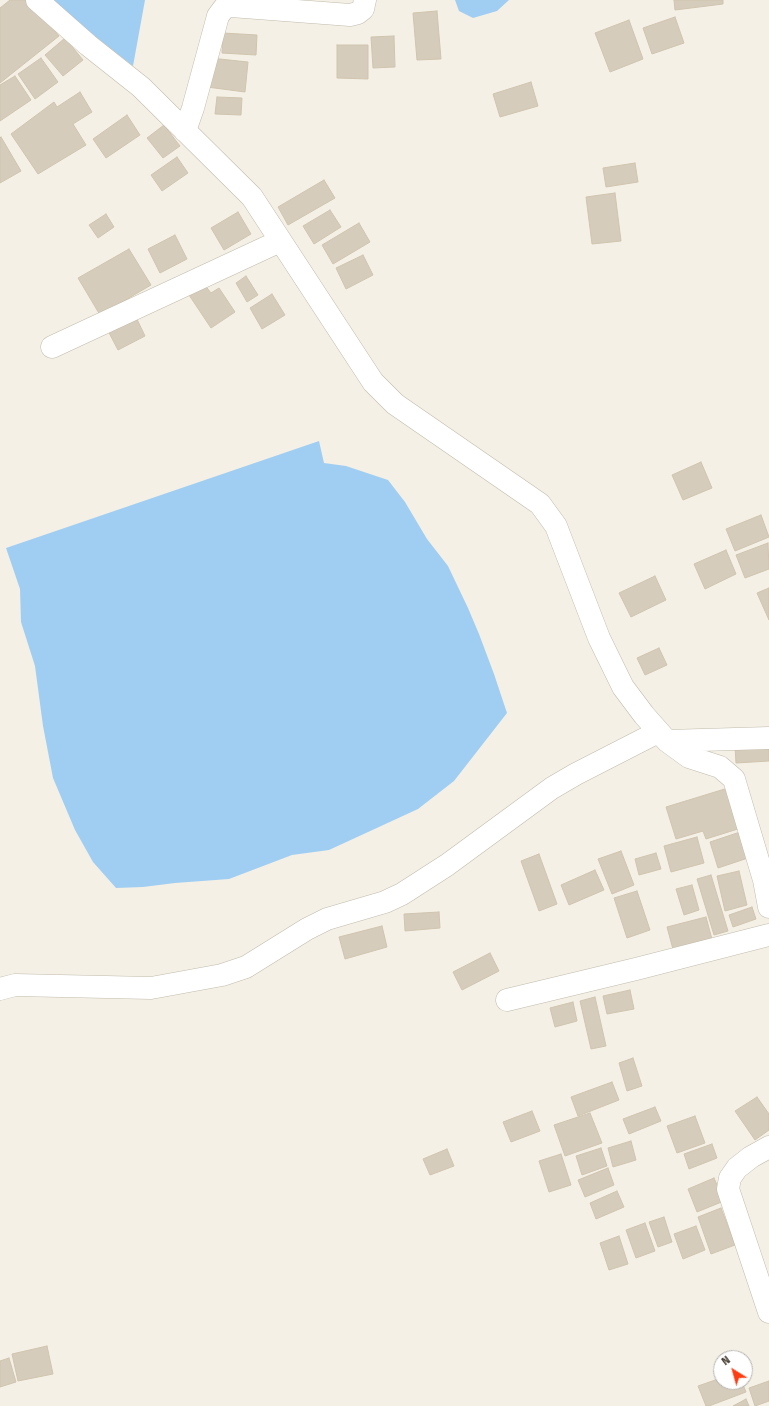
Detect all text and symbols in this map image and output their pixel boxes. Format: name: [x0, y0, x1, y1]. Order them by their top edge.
north arrow: [713, 1350, 753, 1390]
text: N: [719, 1353, 733, 1368]

